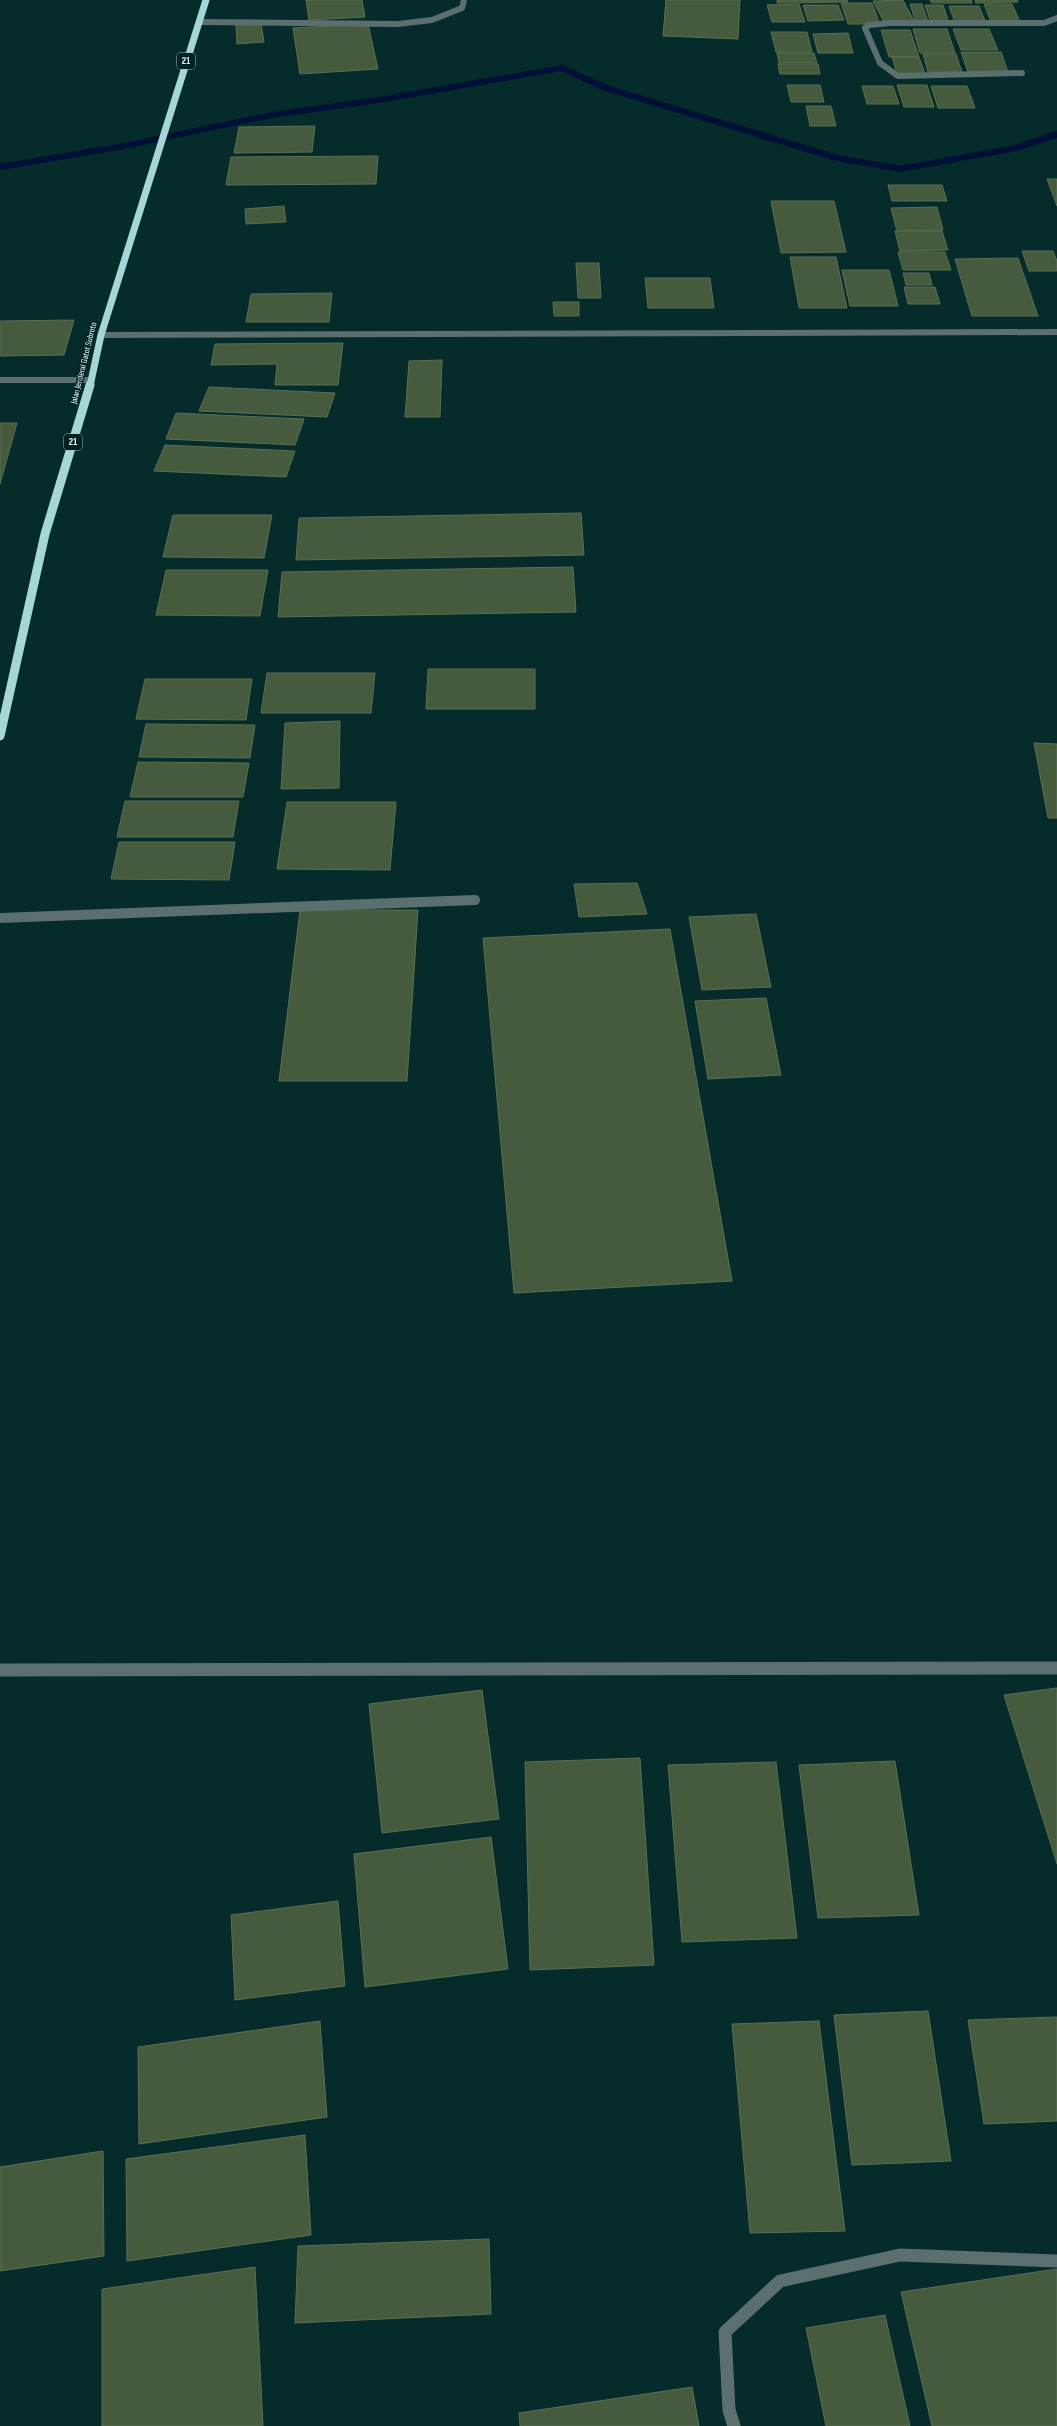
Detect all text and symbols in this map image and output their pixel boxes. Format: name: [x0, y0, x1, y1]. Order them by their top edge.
road number: 21: [177, 53, 195, 69]
street label: Jalan Jenderal Gatot Subroto: [68, 321, 100, 406]
road number: 21: [64, 434, 82, 450]

